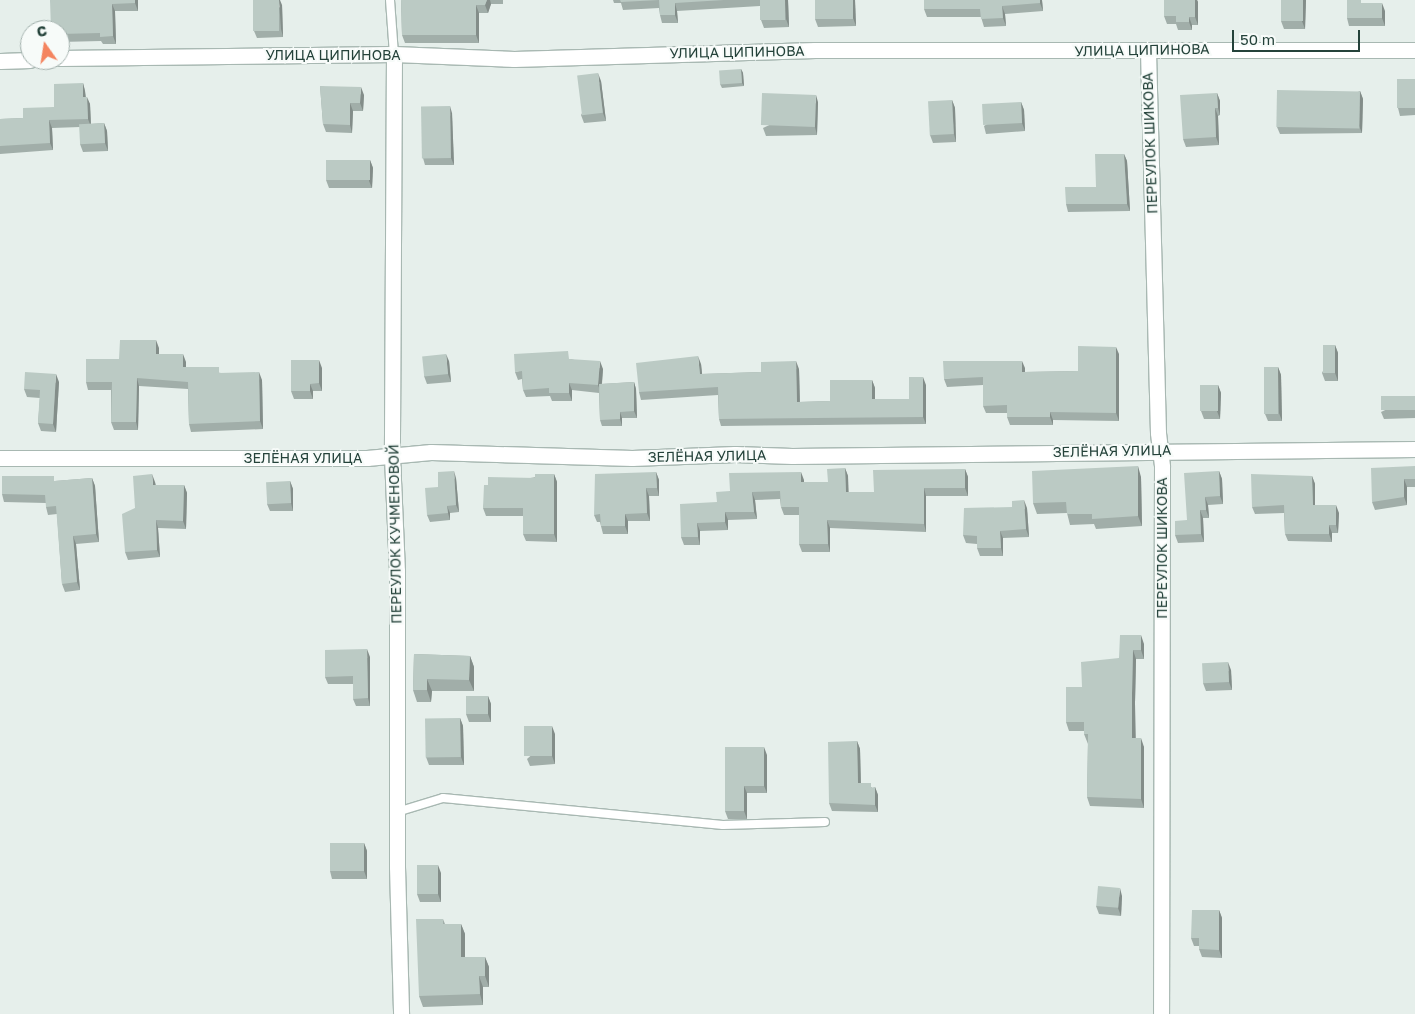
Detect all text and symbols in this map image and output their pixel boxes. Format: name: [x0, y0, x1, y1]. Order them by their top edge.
north arrow: [20, 20, 70, 70]
scale bar: [1235, 20, 1362, 52]
text: С: [35, 21, 48, 40]
text: 50 m: [1240, 30, 1275, 48]
street label: УЛИЦА ЦИПИНОВА: [1074, 40, 1210, 60]
street label: УЛИЦА ЦИПИНОВА: [669, 42, 805, 62]
street label: УЛИЦА ЦИПИНОВА: [265, 47, 401, 63]
street label: ПЕРЕУЛОК ШИКОВА: [1139, 72, 1161, 214]
street label: ЗЕЛЁНАЯ УЛИЦА: [1052, 442, 1172, 460]
street label: ПЕРЕУЛОК КУЧМЕНОВОЙ: [385, 444, 405, 624]
street label: ЗЕЛЁНАЯ УЛИЦА: [647, 447, 767, 465]
street label: ЗЕЛЁНАЯ УЛИЦА: [244, 450, 362, 466]
street label: ПЕРЕУЛОК ШИКОВА: [1154, 477, 1170, 619]

